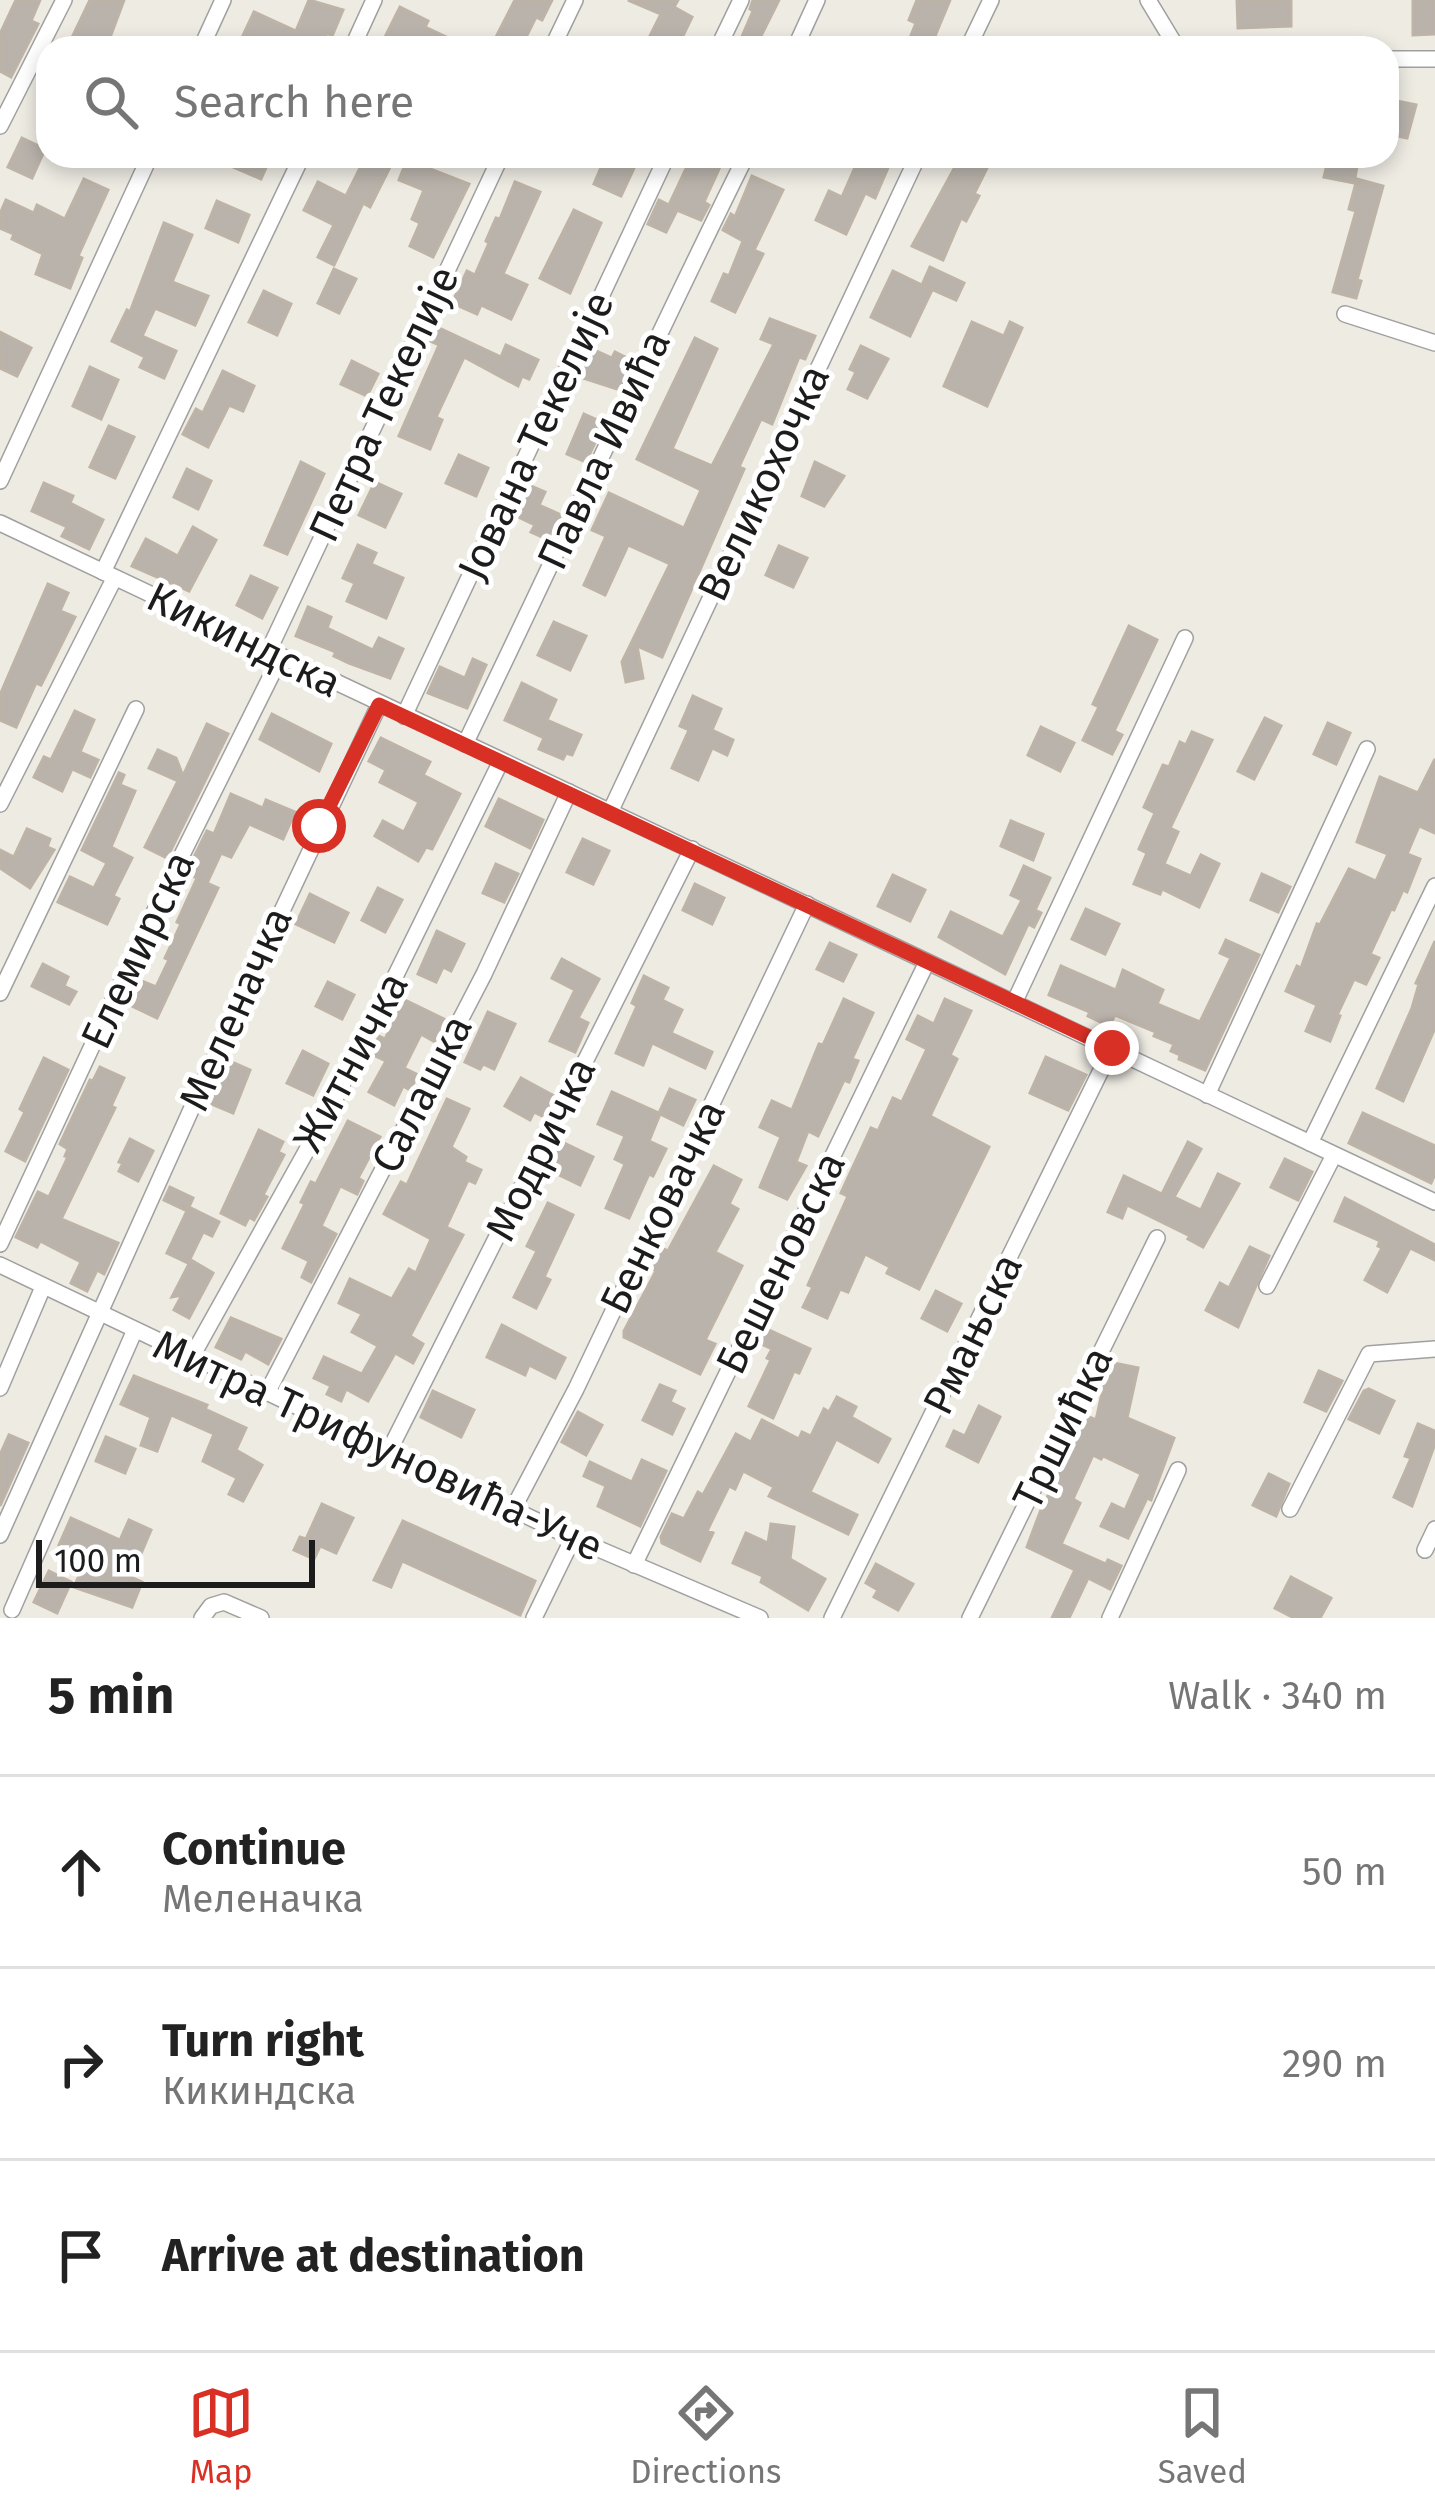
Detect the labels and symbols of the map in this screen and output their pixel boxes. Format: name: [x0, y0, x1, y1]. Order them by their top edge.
street label: Петра Текелије: [298, 258, 470, 550]
street label: Јована Текелије: [447, 284, 625, 588]
street label: Павла Ивића: [527, 323, 681, 577]
street label: Великохочка: [688, 357, 840, 609]
street label: Кикиндска: [139, 572, 349, 708]
route start: [292, 799, 346, 853]
street label: Елемирска: [71, 843, 205, 1057]
street label: Меленачка: [169, 900, 303, 1118]
street label: Житничка: [283, 964, 419, 1160]
street label: Салашка: [361, 1007, 483, 1181]
route end: [1085, 1021, 1139, 1075]
street label: Модричка: [475, 1049, 607, 1249]
street label: Бенковачка: [590, 1092, 736, 1322]
street label: Бешеновска: [706, 1144, 856, 1382]
street label: Рмањска: [913, 1246, 1033, 1422]
street label: Митра Трифуновића-Уче: [145, 1320, 611, 1572]
street label: Тршићка: [1002, 1339, 1124, 1517]
scale bar: [36, 1534, 315, 1587]

